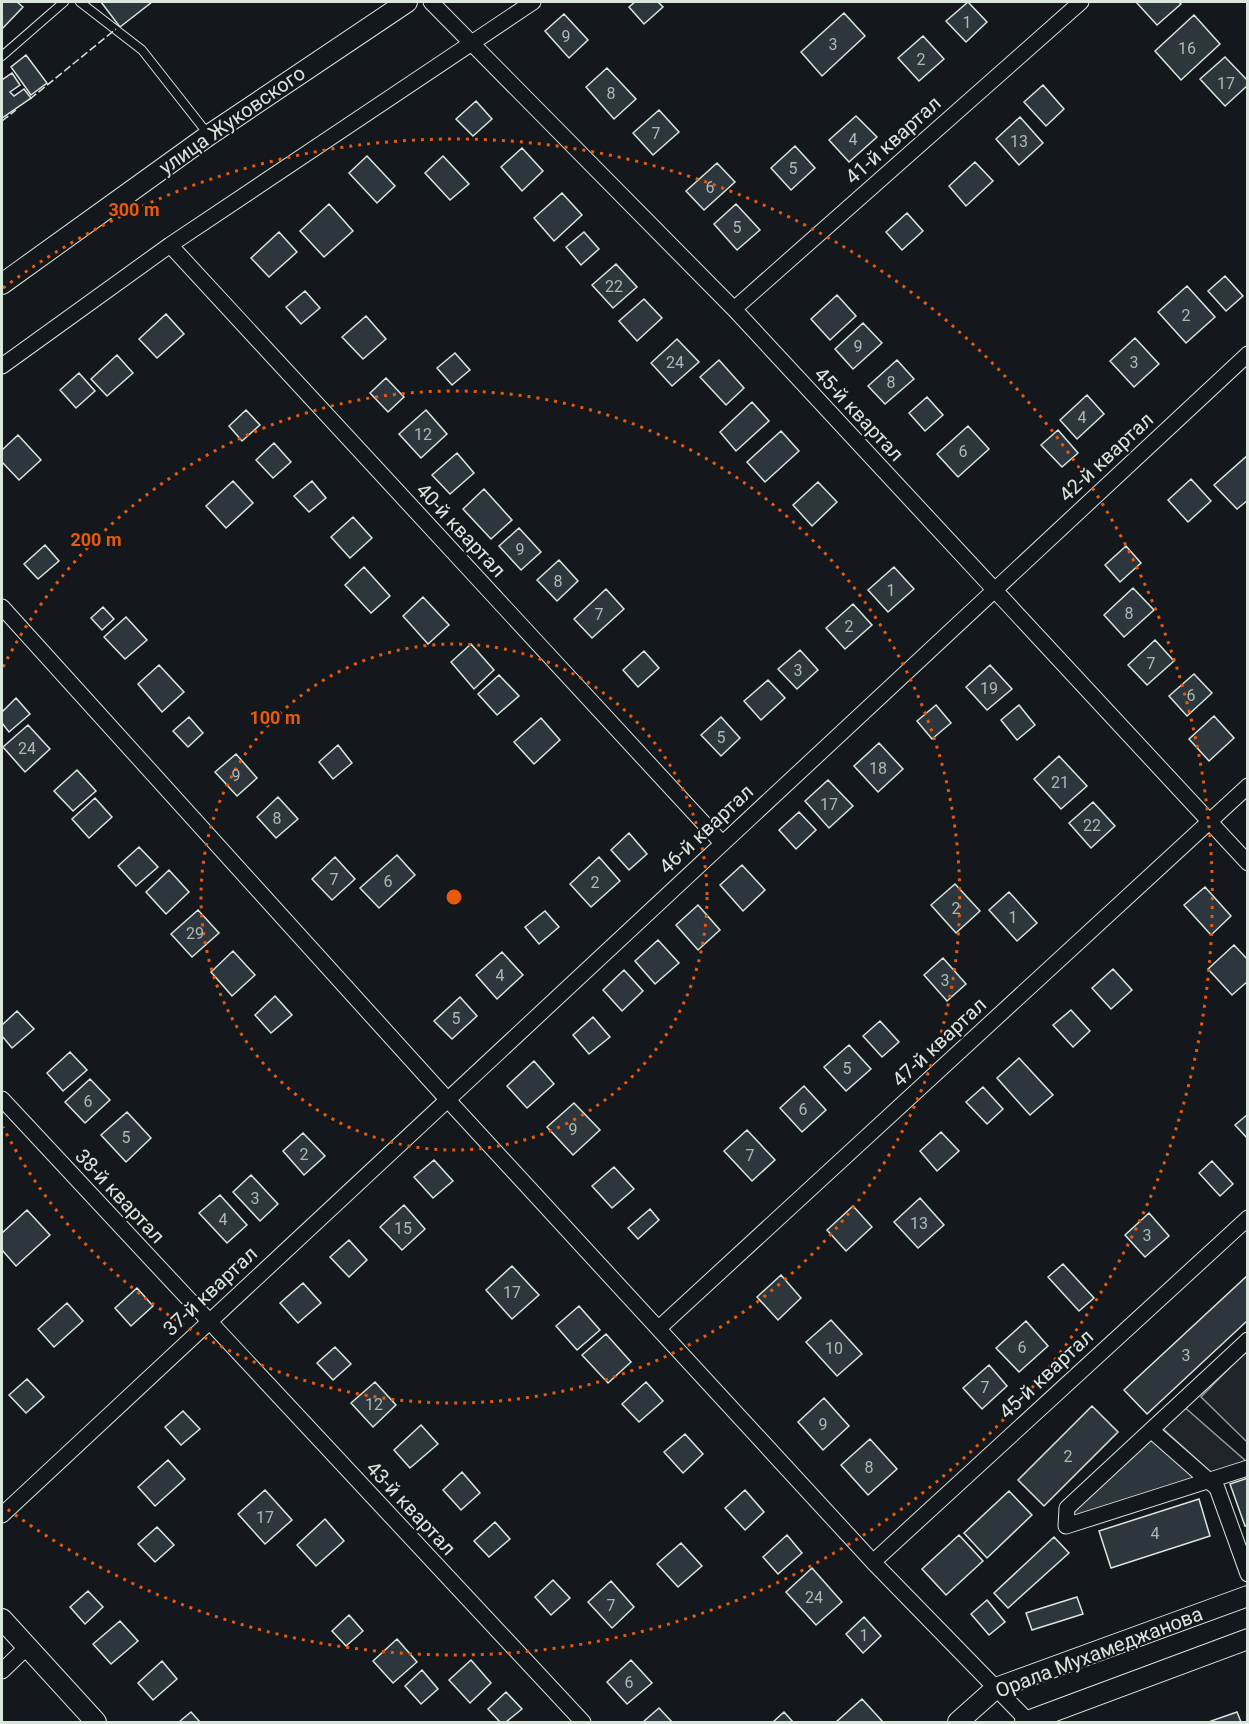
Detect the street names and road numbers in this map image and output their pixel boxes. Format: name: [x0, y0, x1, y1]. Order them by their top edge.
street label: улица Жуковского: [154, 61, 310, 179]
street label: 41-й квартал: [840, 91, 946, 189]
street label: 45-й квартал: [809, 362, 909, 466]
street label: 42-й квартал: [1054, 407, 1158, 507]
street label: 40-й квартал: [411, 478, 511, 582]
street label: 46-й квартал: [654, 779, 758, 879]
street label: 47-й квартал: [887, 992, 991, 1092]
street label: 38-й квартал: [70, 1144, 170, 1248]
street label: 37-й квартал: [158, 1241, 262, 1341]
street label: 45-й квартал: [994, 1324, 1098, 1424]
street label: 43-й квартал: [361, 1456, 461, 1560]
street label: Орала Мухамеджанова: [992, 1601, 1206, 1703]

